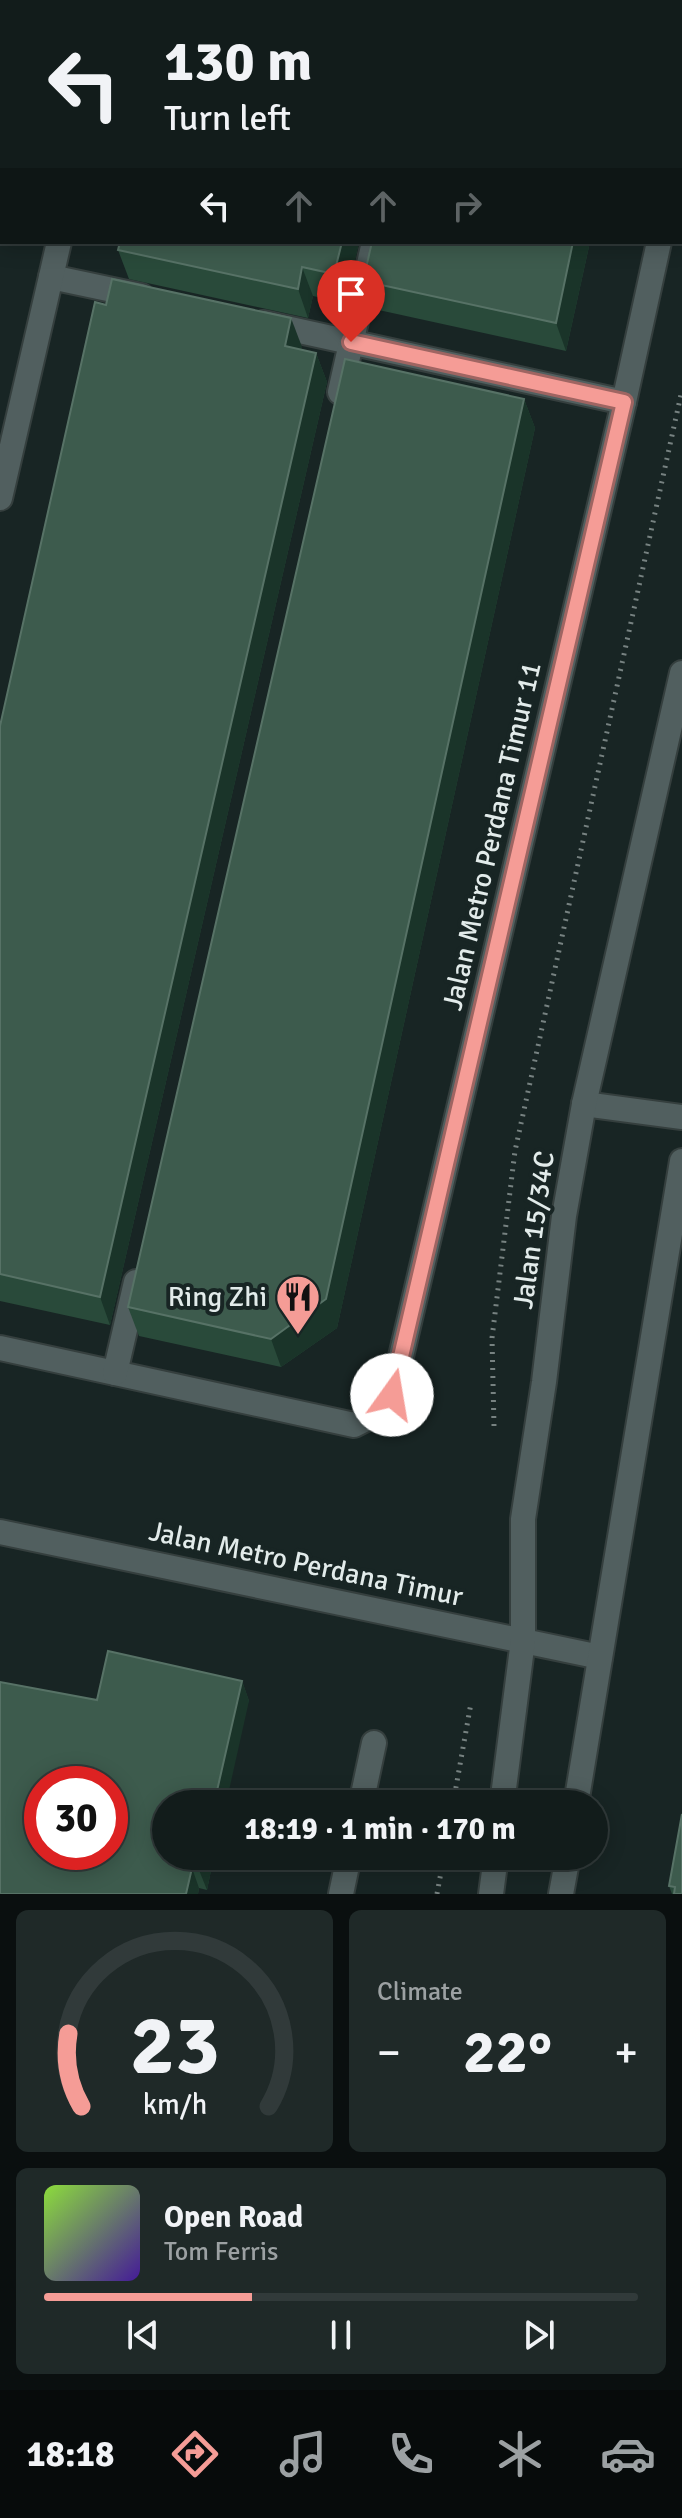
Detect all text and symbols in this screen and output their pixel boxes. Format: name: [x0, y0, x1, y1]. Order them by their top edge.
text: 130 m: [164, 27, 312, 96]
icon: left: [32, 32, 136, 136]
text: Turn left: [164, 96, 291, 141]
icon: left: [193, 184, 237, 228]
icon: ahead: [277, 184, 321, 228]
icon: ahead: [361, 184, 405, 228]
icon: right: [445, 184, 489, 228]
pin: [317, 260, 385, 342]
icon: arrive: [329, 272, 373, 316]
street label: Jalan Metro Perdana Timur 11: [435, 659, 549, 1013]
street label: Jalan 15/34C: [506, 1149, 562, 1311]
restaurant icon: Ring Zhi: [274, 1273, 322, 1336]
place label: Ring Zhi: [168, 1280, 267, 1314]
position arrow: [350, 1353, 434, 1437]
street label: Jalan Metro Perdana Timur: [146, 1514, 467, 1614]
speed limit sign: 30: [24, 1766, 128, 1870]
text: 18:19 · 1 min · 170 m: [244, 1811, 516, 1848]
text: Climate: [377, 1976, 463, 2008]
text: 23: [130, 1995, 219, 2097]
text: 22°: [463, 2016, 552, 2090]
text: −: [377, 2026, 401, 2080]
text: +: [614, 2026, 638, 2080]
text: km/h: [142, 2087, 207, 2122]
text: Open Road: [164, 2199, 303, 2236]
text: Tom Ferris: [164, 2236, 278, 2268]
icon: previous: [121, 2313, 165, 2357]
icon: pause: [319, 2313, 363, 2357]
icon: next: [517, 2313, 561, 2357]
icon: directions: [167, 2426, 223, 2482]
icon: music: [275, 2426, 331, 2482]
icon: phone: [383, 2426, 439, 2482]
icon: climate: [492, 2426, 548, 2482]
icon: car: [600, 2426, 656, 2482]
text: 18:18: [26, 2432, 115, 2477]

